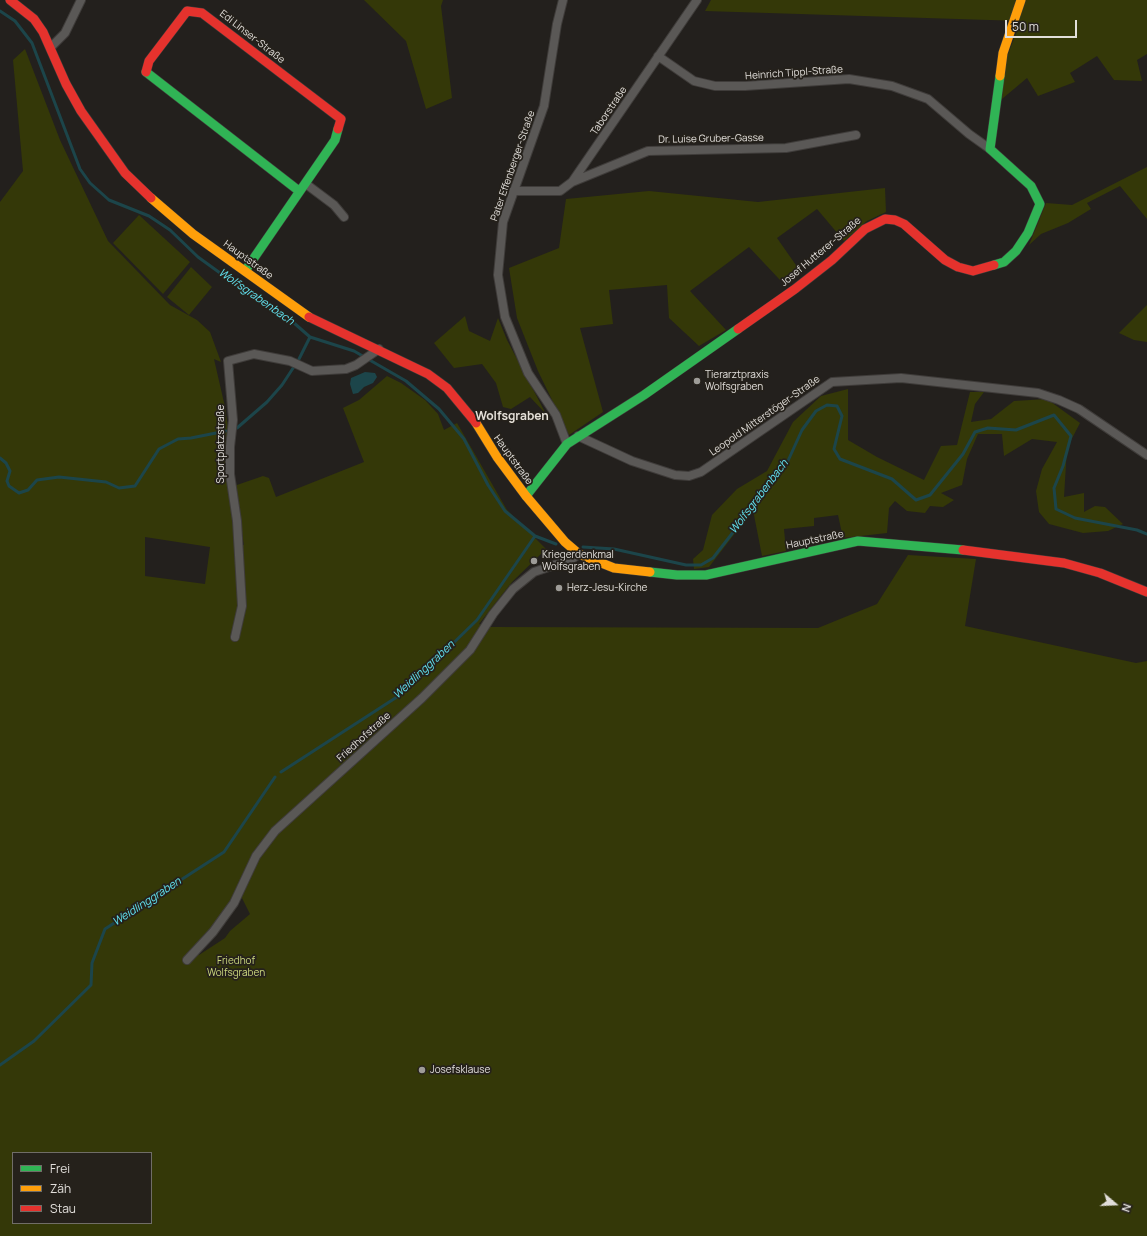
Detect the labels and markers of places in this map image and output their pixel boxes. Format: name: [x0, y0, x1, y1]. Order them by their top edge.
place label: Tierarztpraxis Wolfsgraben: [705, 369, 769, 392]
marker: Tierarztpraxis Wolfsgraben: [692, 376, 702, 386]
place label: Kriegerdenkmal Wolfsgraben: [542, 549, 614, 572]
marker: Kriegerdenkmal Wolfsgraben: [529, 556, 539, 566]
place label: Herz-Jesu-Kirche: [567, 582, 647, 594]
marker: Herz-Jesu-Kirche: [554, 583, 564, 593]
place label: Josefsklause: [430, 1064, 490, 1076]
marker: Josefsklause: [417, 1065, 427, 1075]

